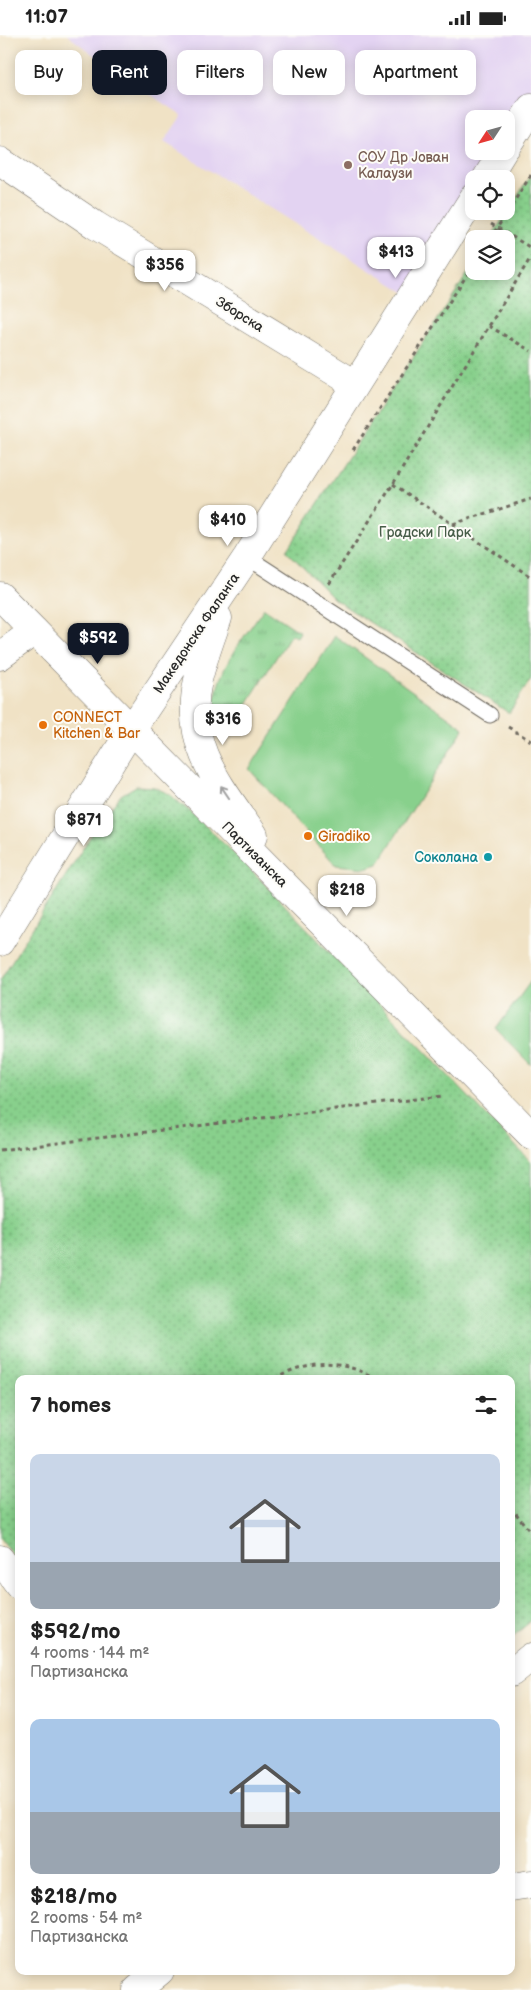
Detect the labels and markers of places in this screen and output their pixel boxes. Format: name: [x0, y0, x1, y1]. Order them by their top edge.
place label: СОУ Др Јован Калаузи: [358, 149, 449, 182]
marker: СОУ Др Јован Калаузи: [342, 159, 354, 171]
pin: $413: [366, 237, 426, 279]
pin: $356: [135, 249, 195, 292]
pin: $410: [198, 505, 258, 547]
pin: $592: [68, 623, 128, 665]
pin: $316: [193, 703, 253, 746]
place label: CONNECT Kitchen & Bar: [53, 709, 141, 742]
marker: CONNECT Kitchen & Bar: [37, 719, 49, 731]
pin: $871: [54, 805, 114, 847]
place label: Giradiko: [318, 828, 370, 845]
marker: Giradiko: [302, 830, 314, 842]
place label: Соколана: [414, 849, 479, 866]
marker: Соколана: [482, 851, 494, 863]
pin: $218: [317, 875, 377, 917]

